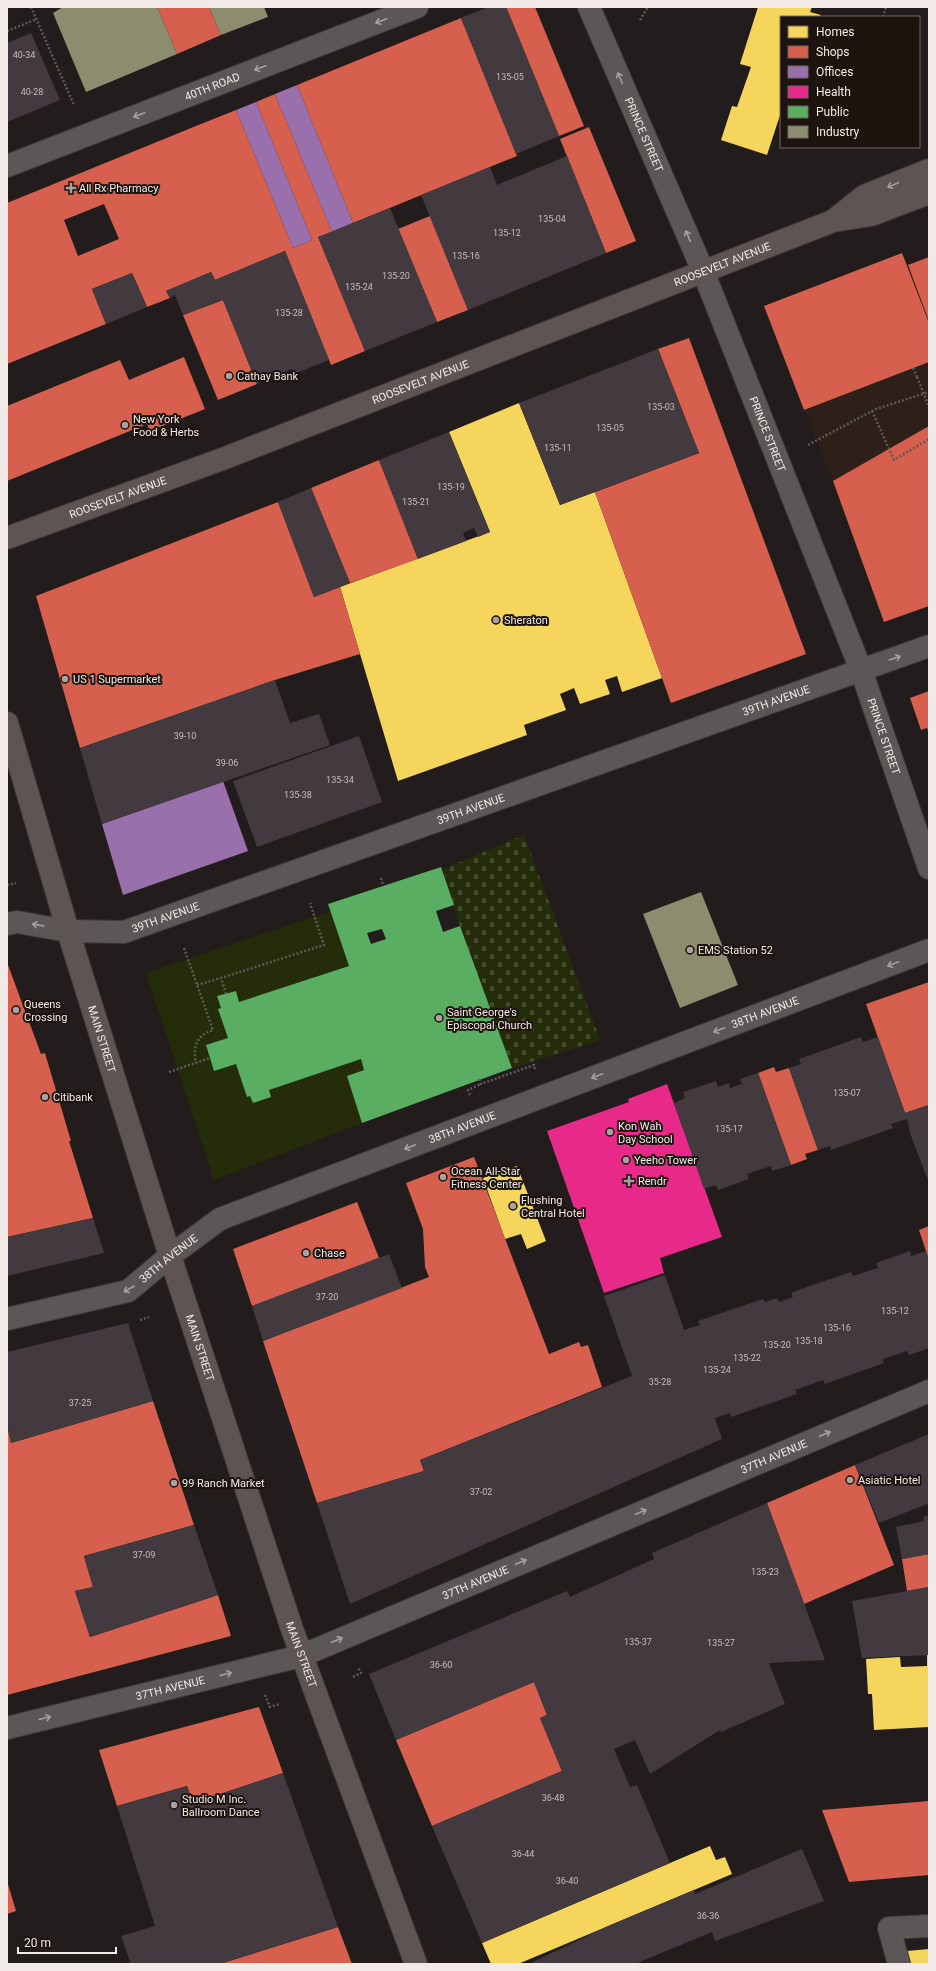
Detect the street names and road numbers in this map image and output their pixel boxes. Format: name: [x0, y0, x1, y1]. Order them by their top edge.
street label: 40TH ROAD: [183, 70, 242, 103]
street label: PRINCE STREET: [622, 95, 666, 174]
street label: ROOSEVELT AVENUE: [672, 239, 773, 289]
street label: ROOSEVELT AVENUE: [370, 357, 471, 407]
street label: PRINCE STREET: [747, 395, 788, 474]
street label: ROOSEVELT AVENUE: [67, 474, 168, 521]
street label: 39TH AVENUE: [741, 682, 812, 718]
street label: PRINCE STREET: [865, 697, 903, 777]
street label: 39TH AVENUE: [435, 791, 506, 827]
street label: 39TH AVENUE: [130, 899, 201, 935]
street label: 38TH AVENUE: [730, 994, 800, 1031]
street label: MAIN STREET: [85, 1004, 119, 1075]
street label: 38TH AVENUE: [427, 1109, 498, 1146]
street label: 38TH AVENUE: [136, 1231, 200, 1285]
street label: MAIN STREET: [183, 1313, 217, 1383]
street label: 37TH AVENUE: [739, 1437, 809, 1476]
street label: 37TH AVENUE: [440, 1563, 511, 1602]
street label: MAIN STREET: [283, 1620, 320, 1690]
street label: 37TH AVENUE: [134, 1673, 206, 1703]

